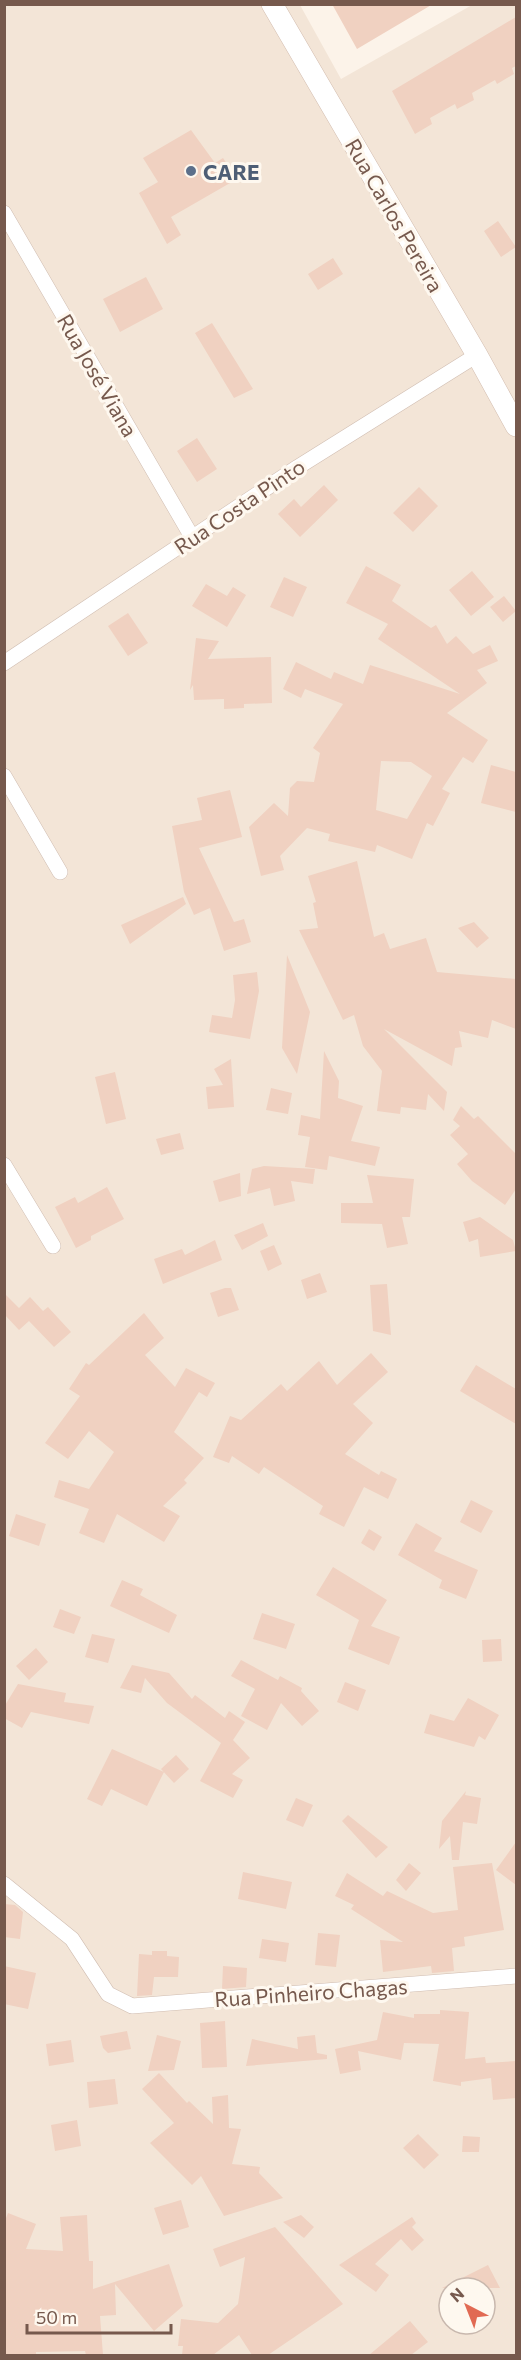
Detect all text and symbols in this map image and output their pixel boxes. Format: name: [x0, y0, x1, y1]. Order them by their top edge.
street label: Rua Carlos Pereira: [341, 134, 449, 296]
place label: CARE: [203, 159, 260, 184]
marker: CARE: [184, 164, 198, 178]
street label: Rua José Viana: [53, 309, 143, 441]
street label: Rua Costa Pinto: [169, 453, 309, 559]
street label: Rua Pinheiro Chagas: [214, 1973, 408, 2011]
north arrow: [437, 2276, 497, 2336]
text: N: [446, 2283, 467, 2306]
scale bar: [27, 2297, 171, 2335]
text: 50 m: [36, 2306, 77, 2328]

